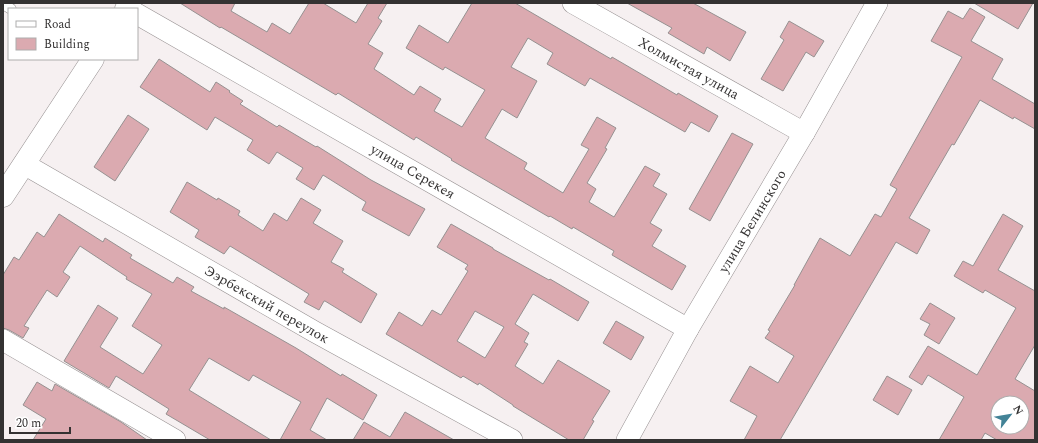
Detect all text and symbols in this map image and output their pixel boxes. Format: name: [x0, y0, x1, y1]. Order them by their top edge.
legend: [8, 8, 138, 60]
text: Road: [44, 15, 71, 34]
street label: Холмистая улица: [634, 32, 743, 105]
text: Building: [44, 35, 90, 54]
street label: улица Серекея: [366, 138, 459, 204]
street label: улица Белинского: [713, 166, 792, 278]
street label: Ээрбекский переулок: [200, 260, 333, 349]
north arrow: [990, 395, 1030, 435]
text: N: [1009, 402, 1028, 418]
scale bar: [10, 409, 70, 435]
text: 20 m: [16, 414, 41, 433]

